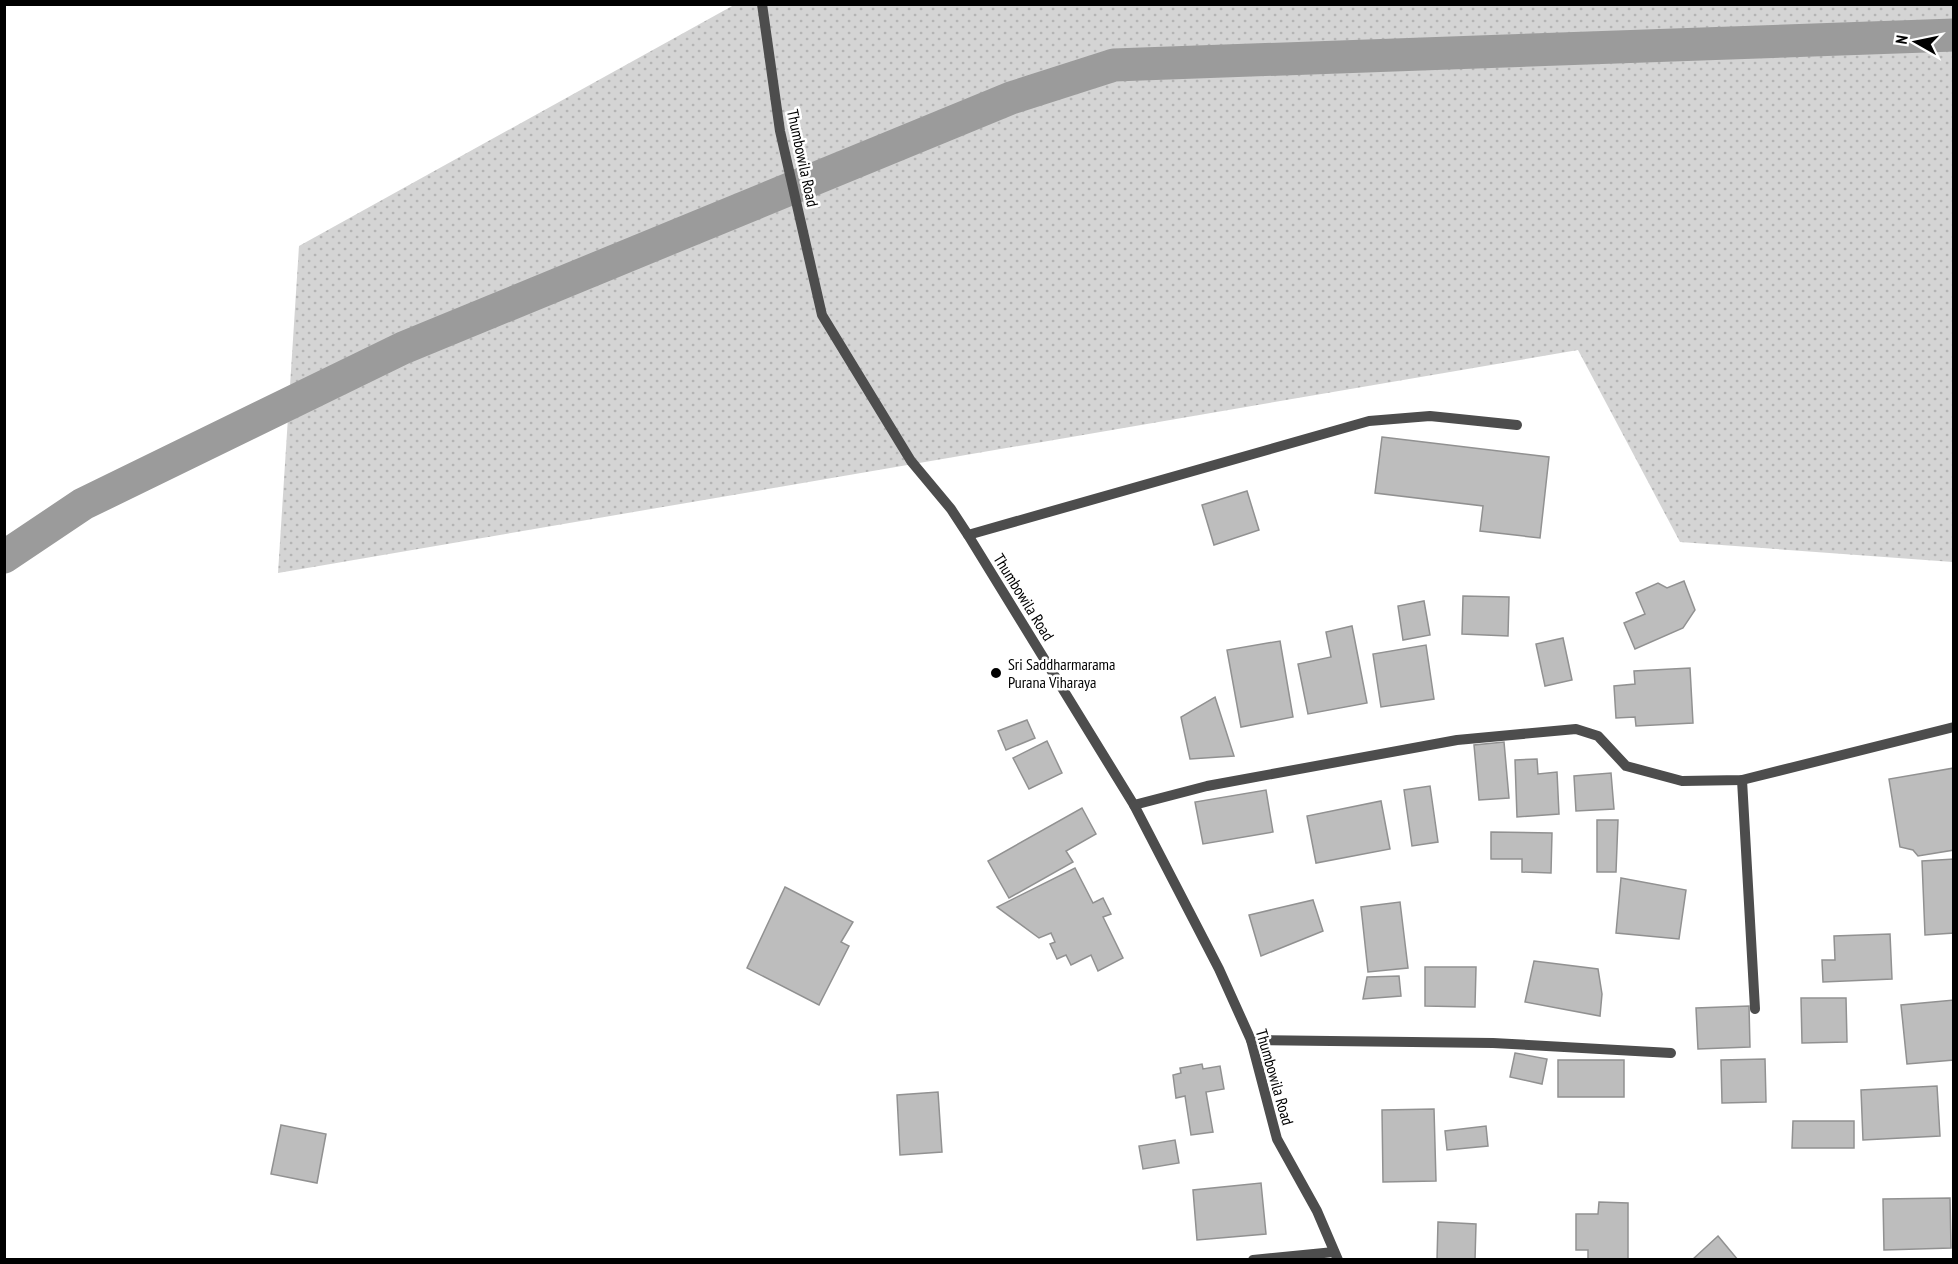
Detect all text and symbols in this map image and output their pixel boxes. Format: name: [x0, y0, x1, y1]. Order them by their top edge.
north arrow: [1886, 12, 1946, 72]
text: N: [1891, 34, 1912, 45]
street label: Thumbowila Road: [783, 108, 823, 209]
street label: Thumbowila Road: [989, 550, 1059, 644]
place label: Sri Saddharmarama Purana Viharaya: [1008, 654, 1115, 692]
marker: Sri Saddharmarama Purana Viharaya: [989, 666, 1003, 680]
street label: Thumbowila Road: [1252, 1027, 1298, 1127]

